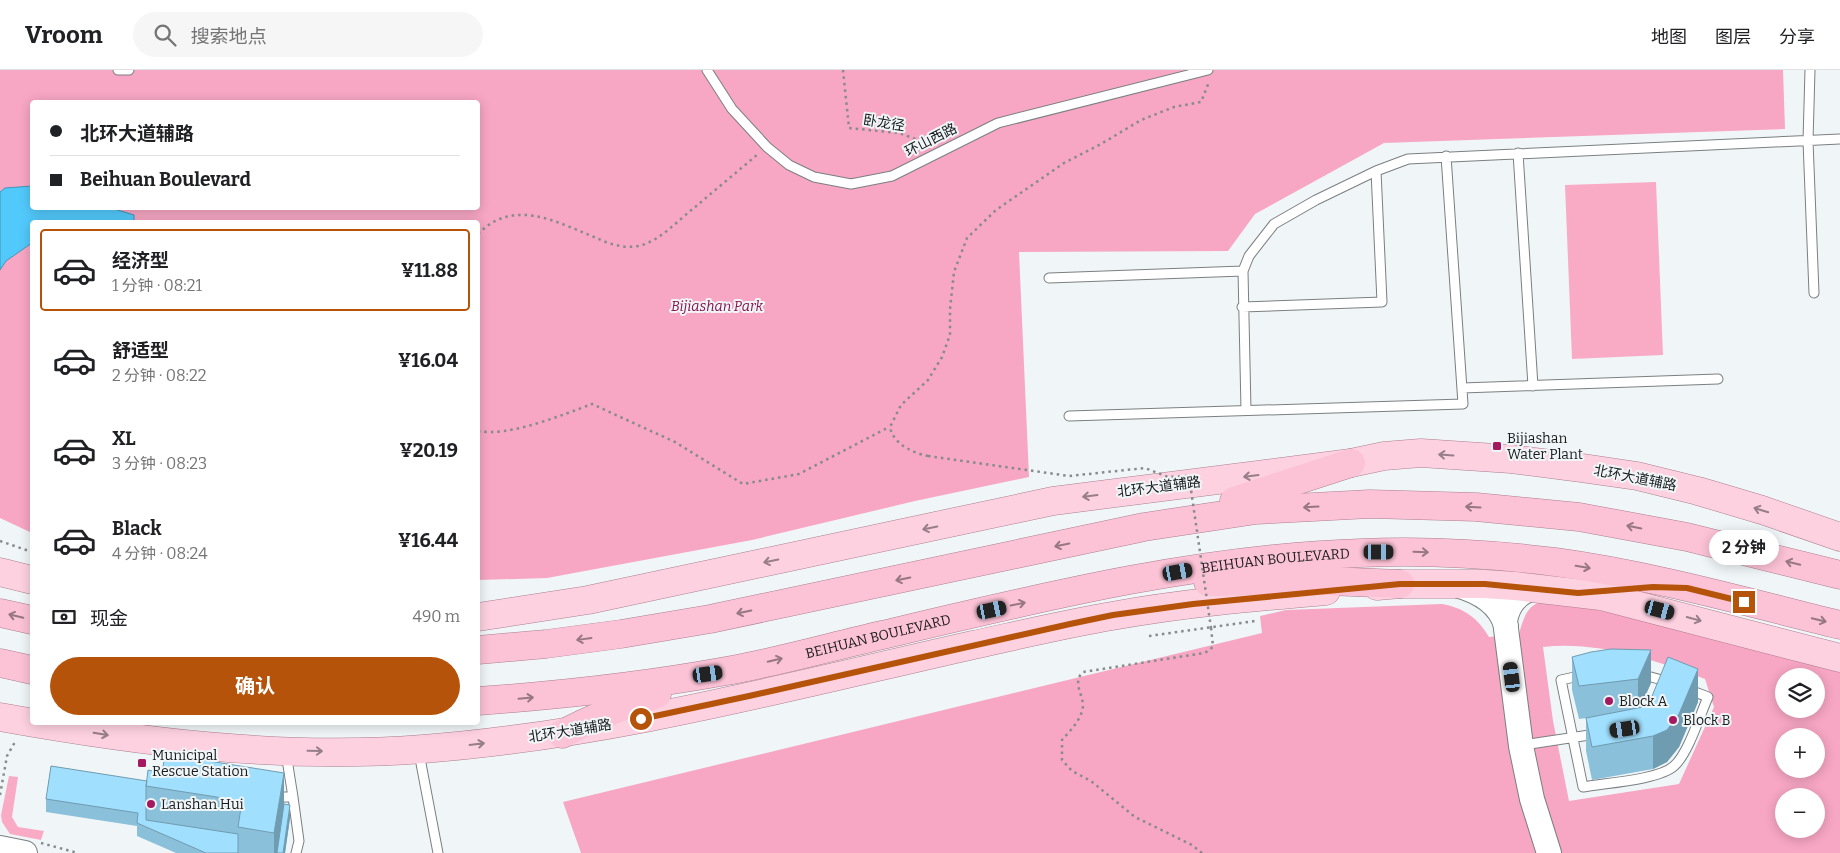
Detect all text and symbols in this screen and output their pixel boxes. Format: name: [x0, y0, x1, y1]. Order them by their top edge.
search box: [133, 12, 483, 57]
text: Vroom: [25, 21, 103, 49]
icon: search: [151, 21, 179, 49]
text: 搜索地点: [191, 25, 267, 48]
text: 地图: [1651, 26, 1687, 48]
text: 图层: [1715, 26, 1751, 48]
text: 分享: [1779, 26, 1815, 48]
street label: 卧龙径: [862, 111, 906, 135]
street label: 环山西路: [902, 120, 960, 160]
text: 北环大道辅路: [80, 122, 194, 145]
text: Beihuan Boulevard: [80, 168, 251, 191]
icon: car: [52, 248, 97, 293]
text: 经济型: [112, 249, 169, 272]
text: ¥11.88: [401, 259, 458, 282]
text: 1 分钟 · 08:21: [112, 276, 202, 295]
park label: Bijiashan Park: [671, 298, 763, 315]
icon: car: [52, 338, 97, 383]
text: 舒适型: [112, 339, 169, 362]
text: ¥16.04: [398, 349, 458, 372]
text: 2 分钟 · 08:22: [112, 366, 206, 385]
text: XL: [112, 427, 136, 450]
icon: car: [52, 428, 97, 473]
place label: Bijiashan Water Plant: [1507, 430, 1583, 463]
text: ¥20.19: [399, 439, 458, 462]
marker: Bijiashan Water Plant: [1491, 440, 1503, 452]
one-way arrow: [1439, 450, 1455, 459]
text: 3 分钟 · 08:23: [112, 454, 207, 473]
street label: 北环大道辅路: [1592, 462, 1678, 494]
one-way arrow: [1243, 471, 1259, 481]
street label: 北环大道辅路: [1116, 473, 1202, 501]
one-way arrow: [1082, 491, 1098, 501]
one-way arrow: [1303, 502, 1319, 511]
one-way arrow: [1465, 502, 1481, 511]
one-way arrow: [1753, 504, 1769, 514]
text: Black: [112, 517, 162, 540]
icon: car: [52, 518, 97, 563]
one-way arrow: [1627, 522, 1643, 532]
one-way arrow: [923, 524, 939, 533]
text: ¥16.44: [398, 529, 458, 552]
callout: 2 分钟: [1709, 530, 1779, 564]
text: 2 分钟: [1722, 538, 1766, 557]
one-way arrow: [1055, 541, 1071, 550]
text: 4 分钟 · 08:24: [112, 544, 208, 563]
street label: BEIHUAN BOULEVARD: [1200, 545, 1350, 576]
car: [1364, 545, 1394, 560]
one-way arrow: [1413, 548, 1429, 557]
one-way arrow: [764, 557, 780, 566]
one-way arrow: [1785, 558, 1801, 567]
car: [1161, 562, 1194, 582]
one-way arrow: [1575, 562, 1591, 572]
one-way arrow: [896, 575, 912, 584]
route end: [1733, 591, 1755, 613]
one-way arrow: [1010, 599, 1026, 608]
car: [1643, 599, 1676, 621]
car: [975, 600, 1008, 620]
icon: cash: [50, 603, 78, 631]
text: 现金: [90, 607, 128, 630]
text: 490 m: [413, 607, 460, 626]
one-way arrow: [736, 607, 752, 617]
street label: BEIHUAN BOULEVARD: [804, 610, 952, 662]
one-way arrow: [9, 611, 25, 620]
one-way arrow: [1685, 615, 1701, 624]
one-way arrow: [1811, 616, 1827, 625]
one-way arrow: [576, 634, 592, 644]
one-way arrow: [766, 655, 782, 664]
button: 确认: [50, 657, 460, 715]
car: [1502, 661, 1521, 693]
car: [692, 664, 723, 684]
map controls: [1775, 668, 1825, 838]
button: layers: [1775, 668, 1825, 718]
one-way arrow: [518, 693, 534, 702]
place label: Block A: [1619, 693, 1668, 710]
marker: Block A: [1603, 695, 1615, 707]
route start: [630, 708, 652, 730]
place label: Block B: [1683, 712, 1731, 729]
marker: Block B: [1667, 714, 1679, 726]
street label: 北环大道辅路: [527, 716, 613, 746]
car: [1609, 719, 1640, 739]
button: +: [1775, 728, 1825, 778]
one-way arrow: [93, 729, 109, 739]
one-way arrow: [469, 739, 485, 749]
one-way arrow: [306, 746, 323, 756]
place label: Municipal Rescue Station: [152, 747, 248, 780]
marker: Municipal Rescue Station: [136, 757, 148, 769]
button: −: [1775, 788, 1825, 838]
place label: Lanshan Hui: [161, 796, 244, 813]
marker: Lanshan Hui: [145, 798, 157, 810]

